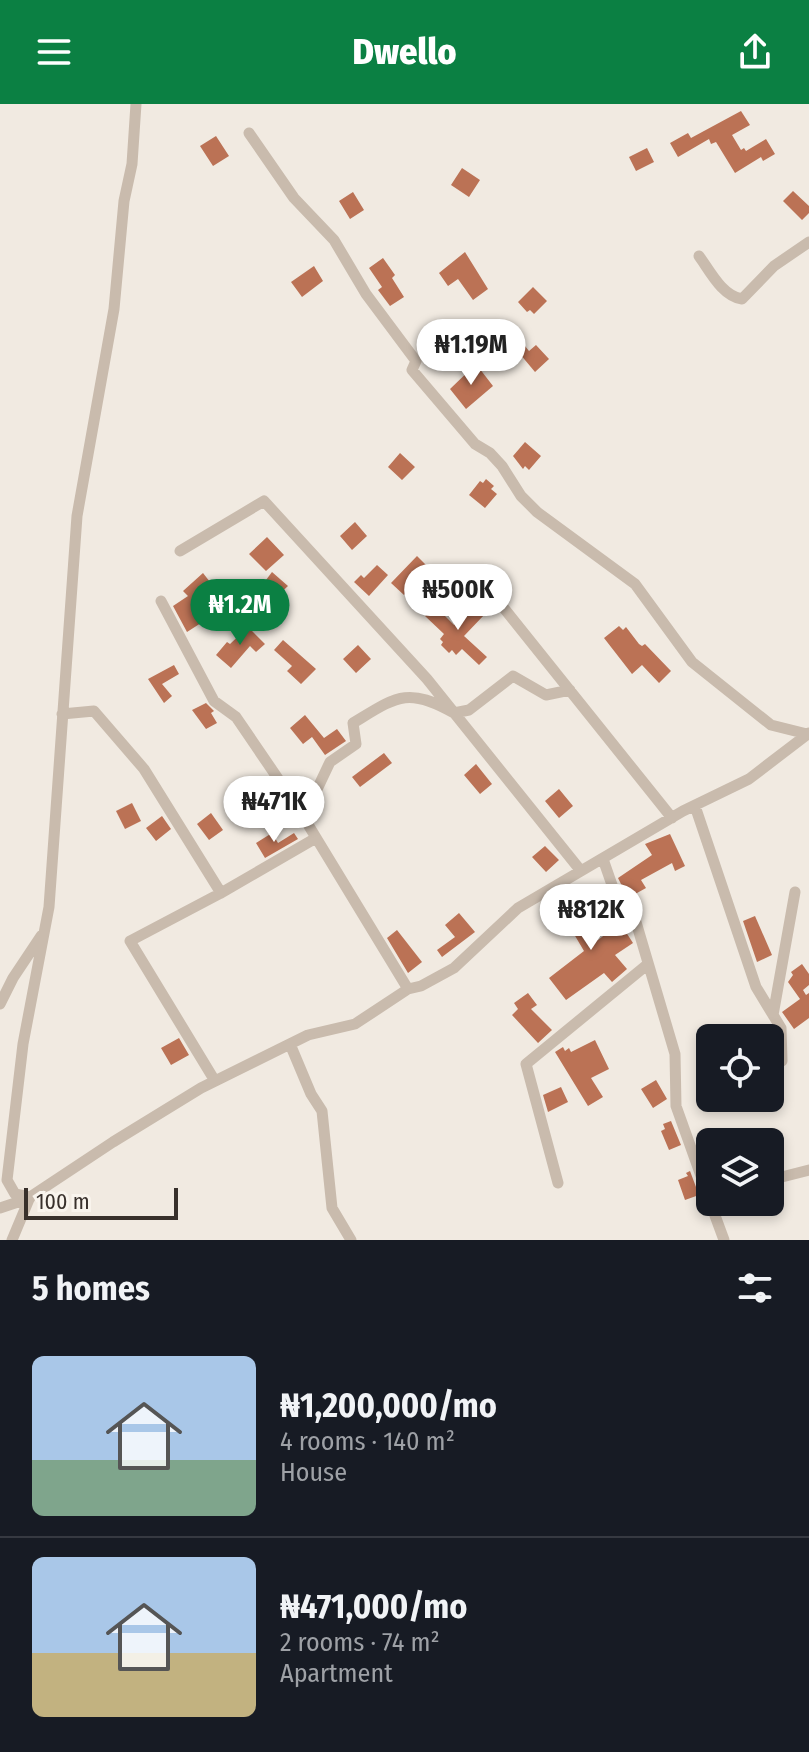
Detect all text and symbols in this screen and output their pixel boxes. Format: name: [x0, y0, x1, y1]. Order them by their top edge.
icon: menu: [32, 30, 76, 74]
text: Dwello: [352, 30, 457, 74]
icon: share: [733, 30, 777, 74]
pin: ₦1.19M: [406, 319, 536, 387]
text: ₦1.19M: [435, 329, 507, 360]
pin: ₦500K: [402, 564, 514, 632]
text: ₦500K: [422, 574, 494, 605]
pin: ₦1.2M: [184, 579, 296, 647]
text: ₦1.2M: [208, 589, 272, 620]
pin: ₦471K: [218, 776, 330, 844]
text: ₦471K: [241, 786, 307, 817]
pin: ₦812K: [535, 884, 647, 952]
text: ₦812K: [558, 894, 624, 925]
map controls: [696, 1024, 784, 1216]
button: locate: [696, 1024, 784, 1112]
button: layers: [696, 1128, 784, 1216]
scale bar: [24, 1184, 178, 1220]
text: 100 m: [36, 1188, 90, 1215]
icon: filters: [733, 1266, 777, 1310]
text: 5 homes: [32, 1268, 150, 1309]
text: ₦1,200,000/mo: [280, 1385, 497, 1426]
icon: home: [96, 1388, 192, 1484]
text: 4 rooms · 140 m²: [280, 1426, 455, 1457]
text: House: [280, 1457, 347, 1488]
text: ₦471,000/mo: [280, 1586, 467, 1627]
icon: home: [96, 1589, 192, 1685]
text: 2 rooms · 74 m²: [280, 1627, 440, 1658]
text: Apartment: [280, 1658, 393, 1689]

